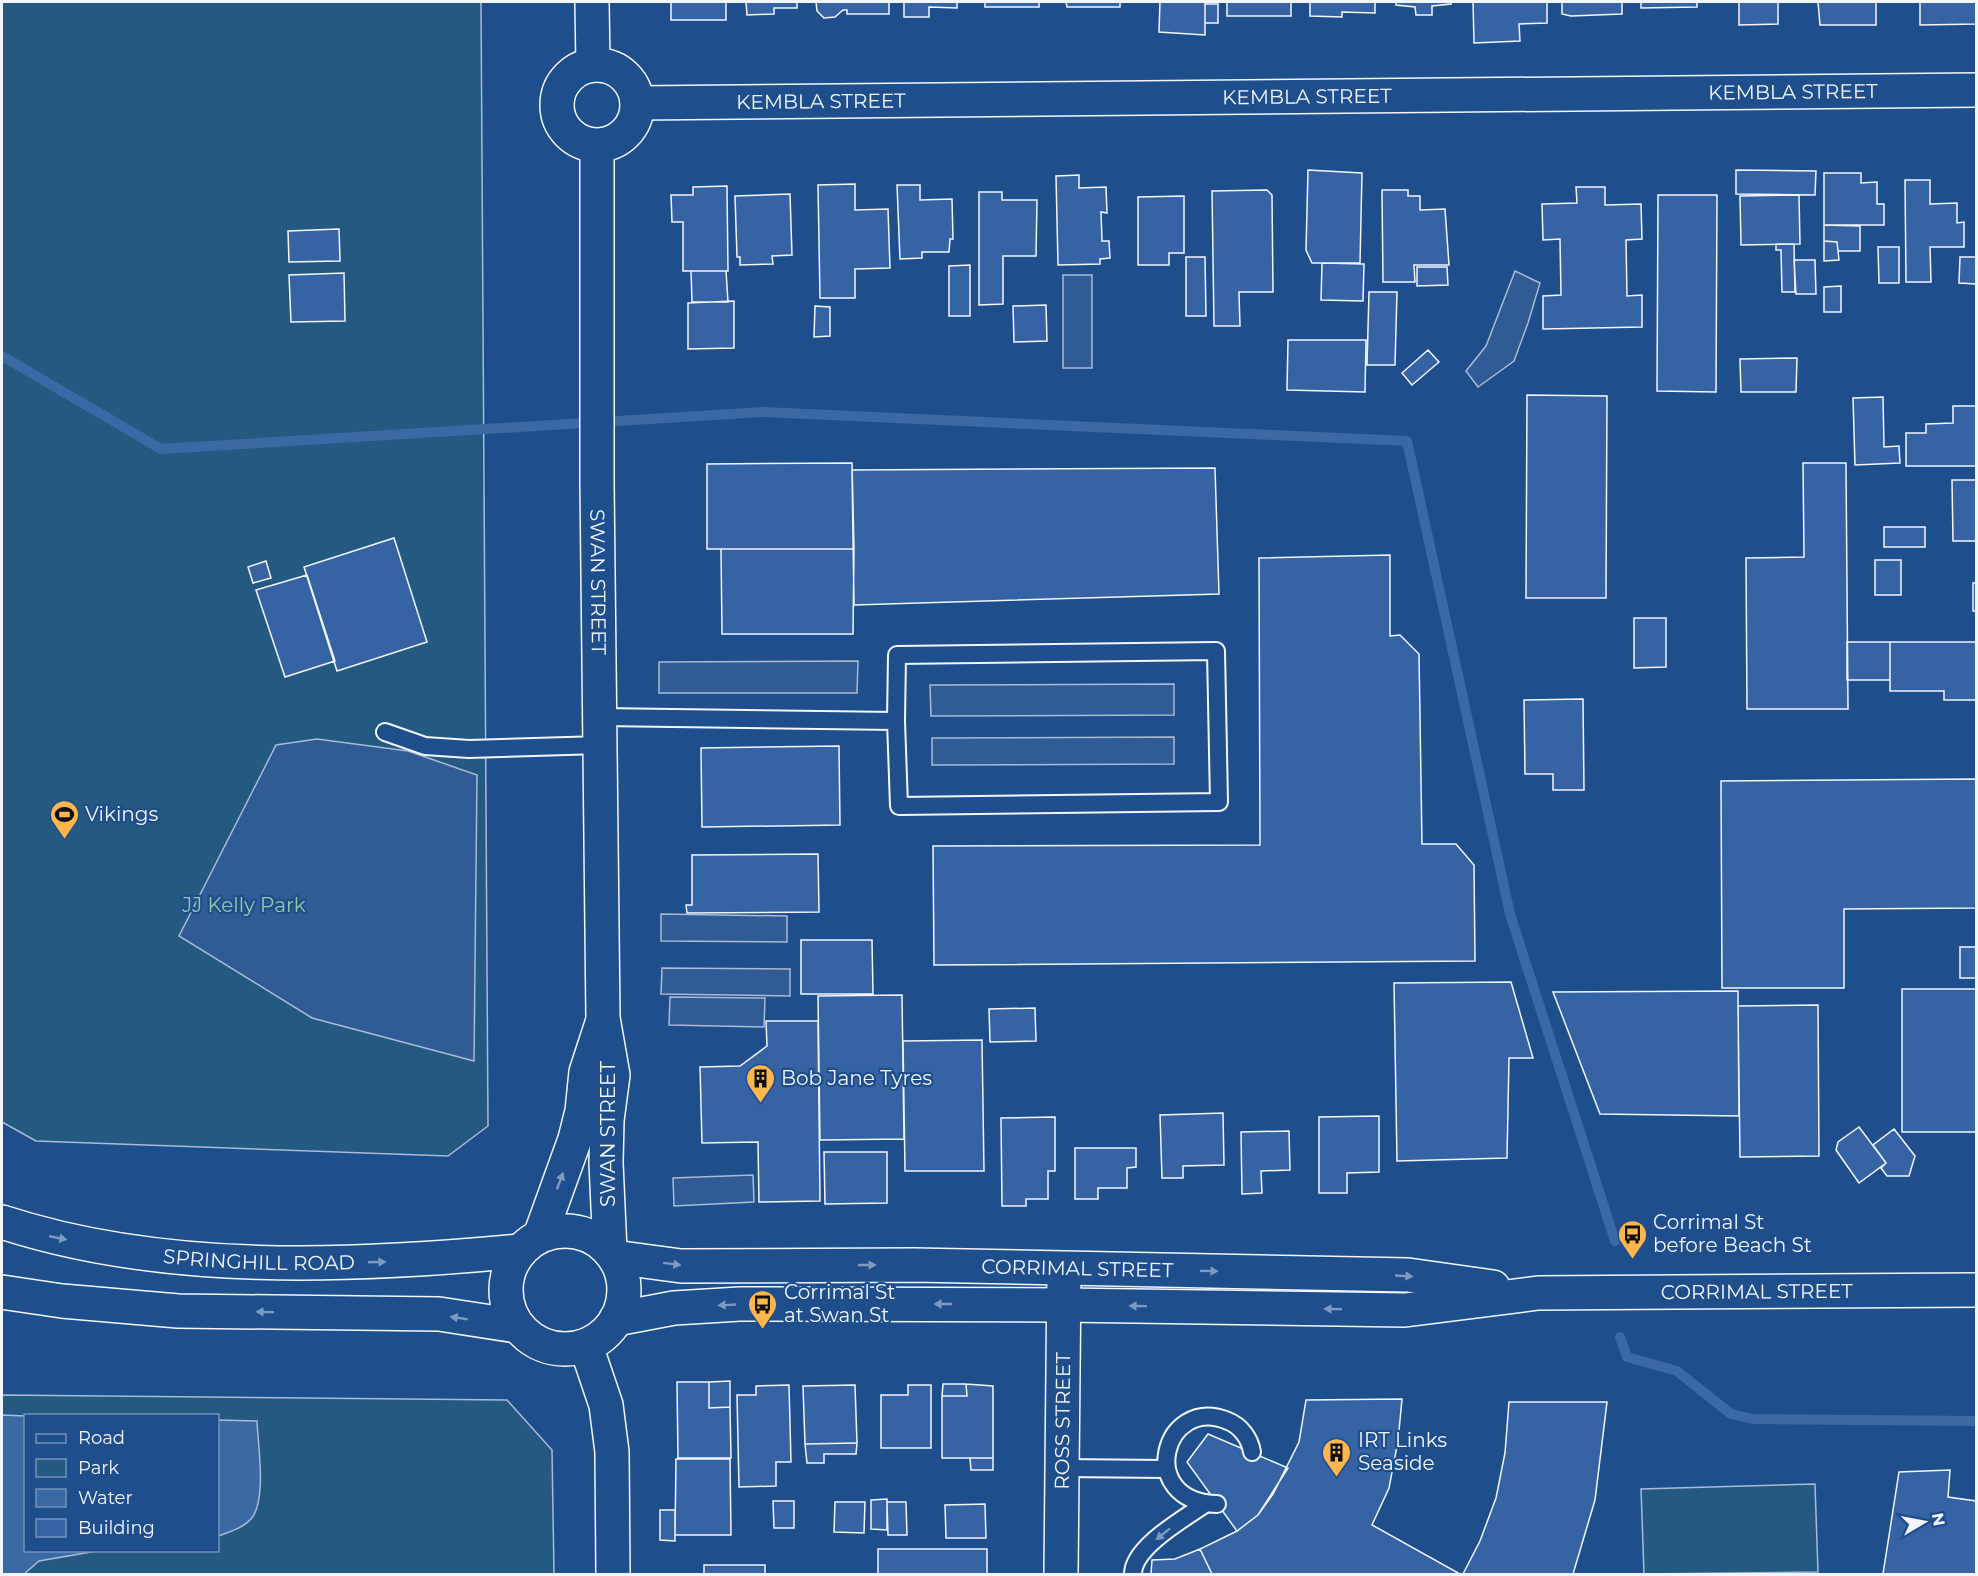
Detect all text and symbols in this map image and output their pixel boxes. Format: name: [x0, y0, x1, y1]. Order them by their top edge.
street label: KEMBLA STREET: [1708, 79, 1878, 105]
street label: KEMBLA STREET: [1222, 84, 1392, 109]
street label: KEMBLA STREET: [736, 88, 906, 114]
street label: SWAN STREET: [585, 509, 611, 656]
sports icon: Vikings: [48, 798, 80, 840]
place label: Vikings: [85, 802, 159, 826]
park label: JJ Kelly Park: [181, 893, 306, 917]
street label: SWAN STREET: [596, 1061, 620, 1207]
building icon: Bob Jane Tyres: [744, 1062, 776, 1104]
place label: Bob Jane Tyres: [781, 1066, 932, 1090]
one-way arrow: [555, 1172, 565, 1190]
place label: Corrimal St before Beach St: [1653, 1210, 1812, 1257]
bus stop icon: Corrimal St before Beach St: [1616, 1218, 1648, 1260]
one-way arrow: [48, 1234, 67, 1243]
street label: SPRINGHILL ROAD: [162, 1244, 355, 1275]
street label: CORRIMAL STREET: [981, 1254, 1174, 1282]
one-way arrow: [367, 1257, 386, 1266]
one-way arrow: [663, 1260, 682, 1269]
one-way arrow: [858, 1260, 877, 1270]
one-way arrow: [1200, 1267, 1219, 1276]
one-way arrow: [1395, 1271, 1414, 1280]
street label: CORRIMAL STREET: [1661, 1279, 1853, 1304]
place label: Corrimal St at Swan St: [784, 1280, 895, 1327]
bus stop icon: Corrimal St at Swan St: [747, 1288, 779, 1330]
one-way arrow: [718, 1300, 737, 1309]
one-way arrow: [934, 1300, 953, 1309]
one-way arrow: [1129, 1301, 1148, 1311]
one-way arrow: [1324, 1304, 1343, 1314]
one-way arrow: [255, 1308, 274, 1317]
one-way arrow: [450, 1313, 469, 1322]
street label: ROSS STREET: [1050, 1352, 1075, 1490]
legend: [24, 1414, 219, 1552]
text: Road: [78, 1427, 125, 1449]
place label: IRT Links Seaside: [1358, 1428, 1447, 1475]
building icon: IRT Links Seaside: [1321, 1436, 1353, 1478]
text: Park: [78, 1457, 119, 1479]
text: Water: [78, 1487, 133, 1509]
north arrow: [1894, 1492, 1954, 1552]
text: N: [1928, 1511, 1949, 1528]
text: Building: [78, 1517, 155, 1539]
one-way arrow: [1155, 1528, 1171, 1541]

